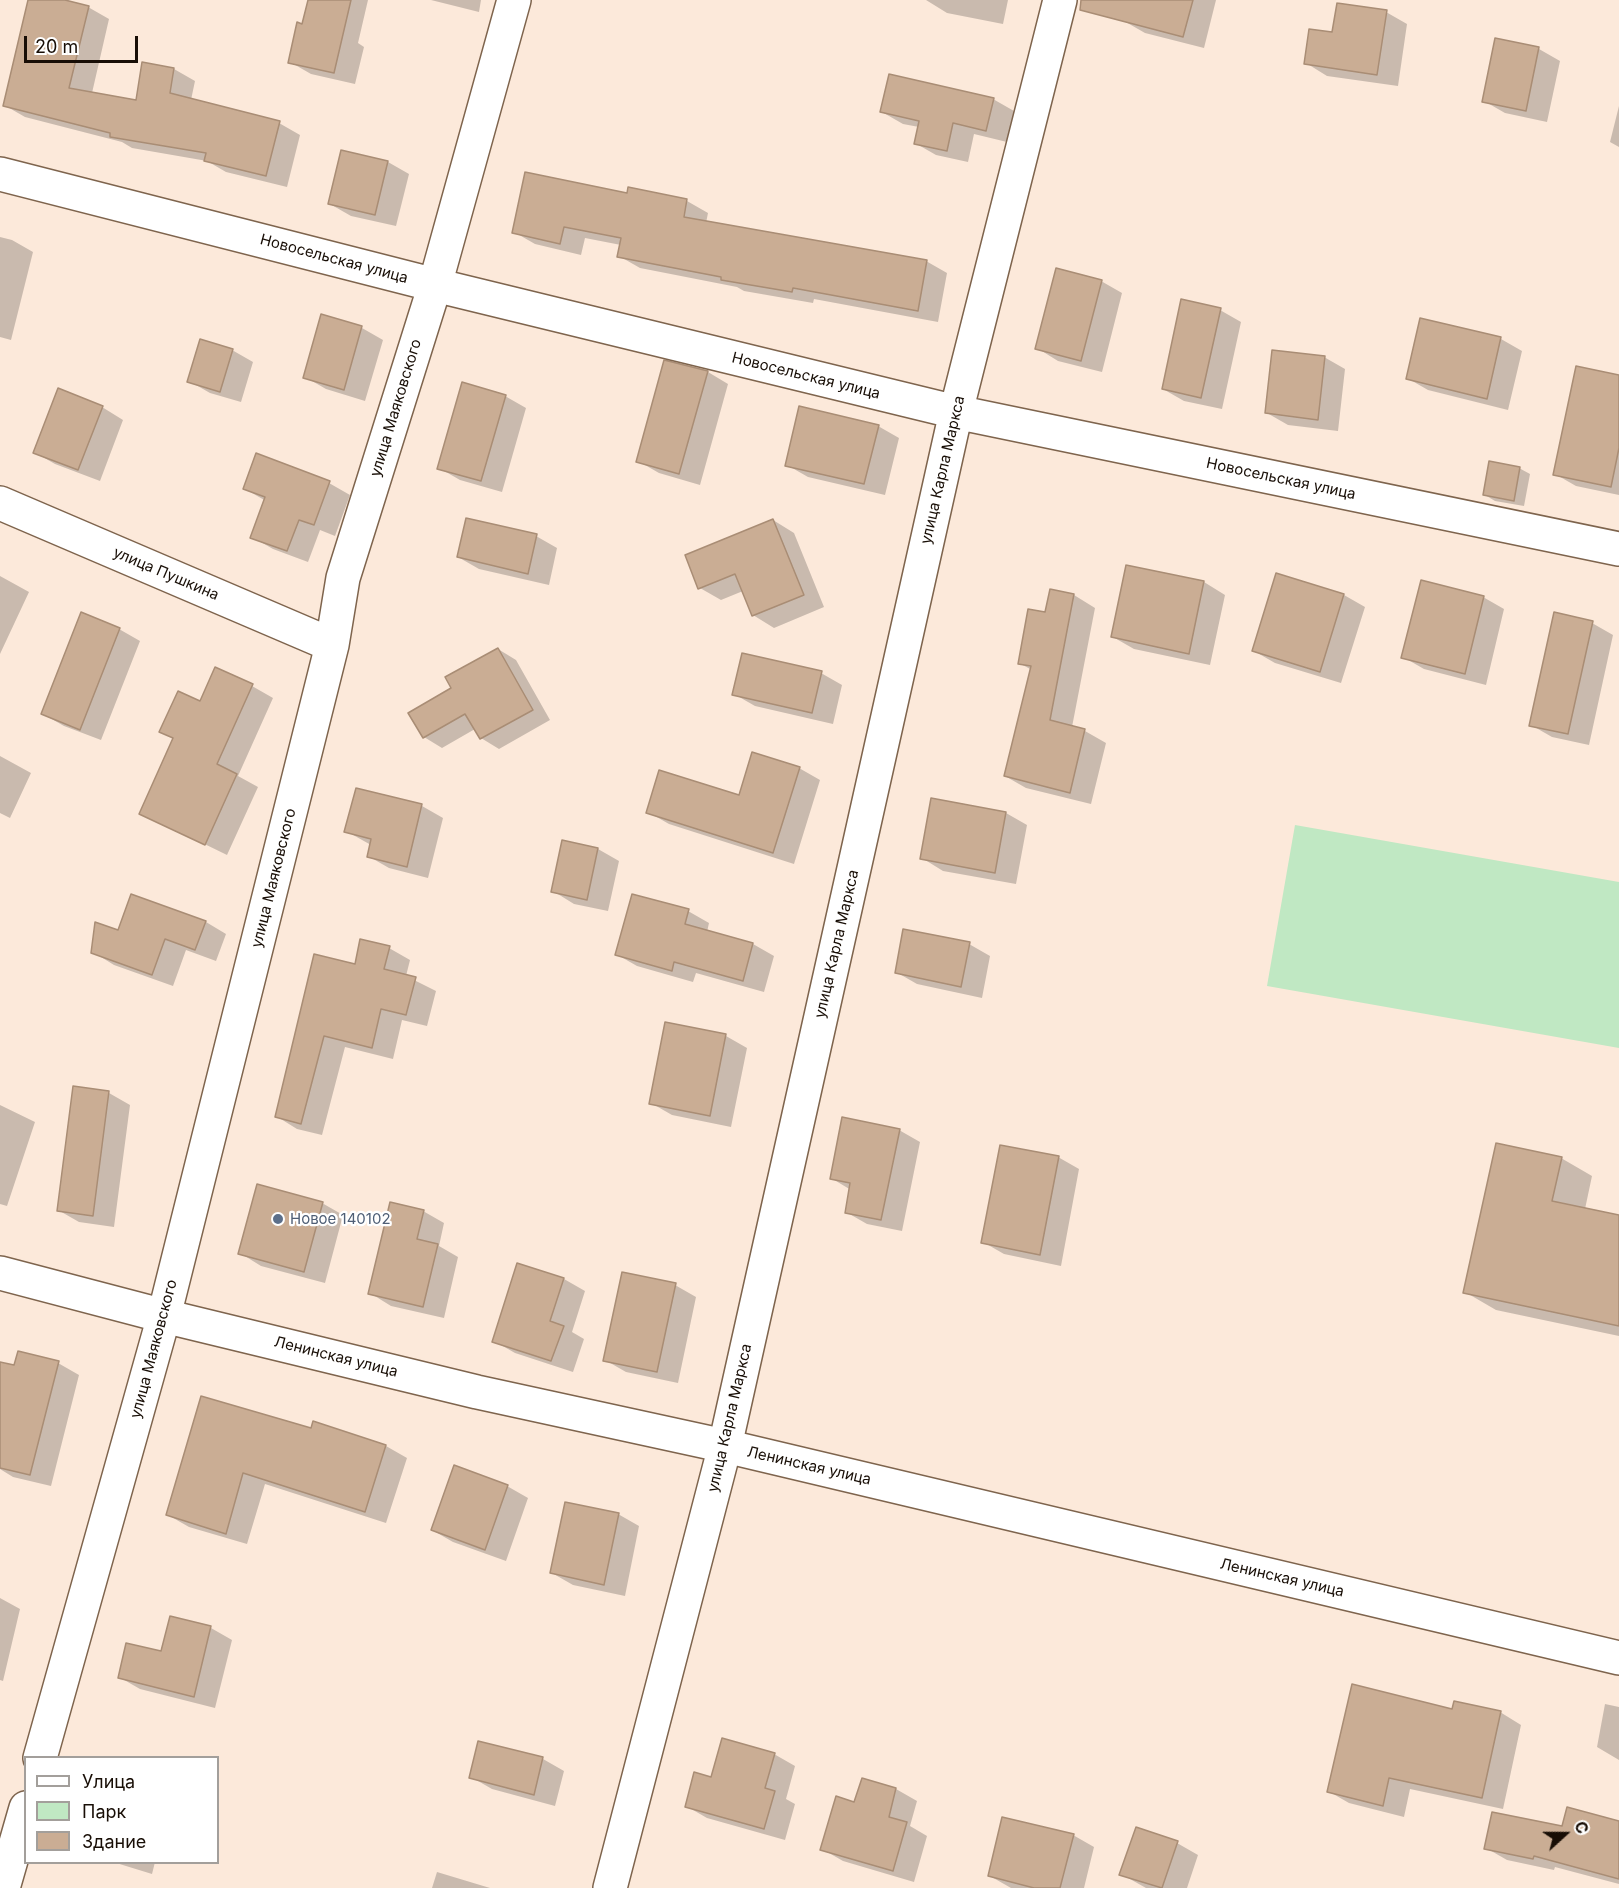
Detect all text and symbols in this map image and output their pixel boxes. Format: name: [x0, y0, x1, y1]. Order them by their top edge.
scale bar: [27, 24, 141, 62]
text: 20 m: [35, 36, 78, 57]
street label: Новосельская улица: [258, 231, 410, 287]
street label: улица Маяковского: [366, 337, 426, 479]
street label: Новосельская улица: [730, 349, 882, 403]
street label: улица Карла Маркса: [917, 394, 969, 546]
street label: Новосельская улица: [1205, 454, 1357, 504]
street label: улица Пушкина: [110, 544, 222, 604]
street label: улица Маяковского: [248, 806, 300, 950]
street label: улица Карла Маркса: [811, 868, 863, 1020]
place label: Новое 140102: [290, 1210, 391, 1228]
marker: Новое 140102: [271, 1212, 285, 1226]
street label: улица Маяковского: [127, 1278, 181, 1420]
street label: Ленинская улица: [272, 1333, 400, 1381]
street label: улица Карла Маркса: [704, 1342, 756, 1494]
street label: Ленинская улица: [745, 1443, 873, 1489]
street label: Ленинская улица: [1218, 1555, 1346, 1601]
legend: [24, 1756, 219, 1864]
text: Улица: [82, 1771, 135, 1792]
text: Парк: [82, 1801, 126, 1822]
north arrow: [1535, 1804, 1595, 1864]
text: С: [1570, 1818, 1593, 1837]
text: Здание: [82, 1831, 146, 1852]

